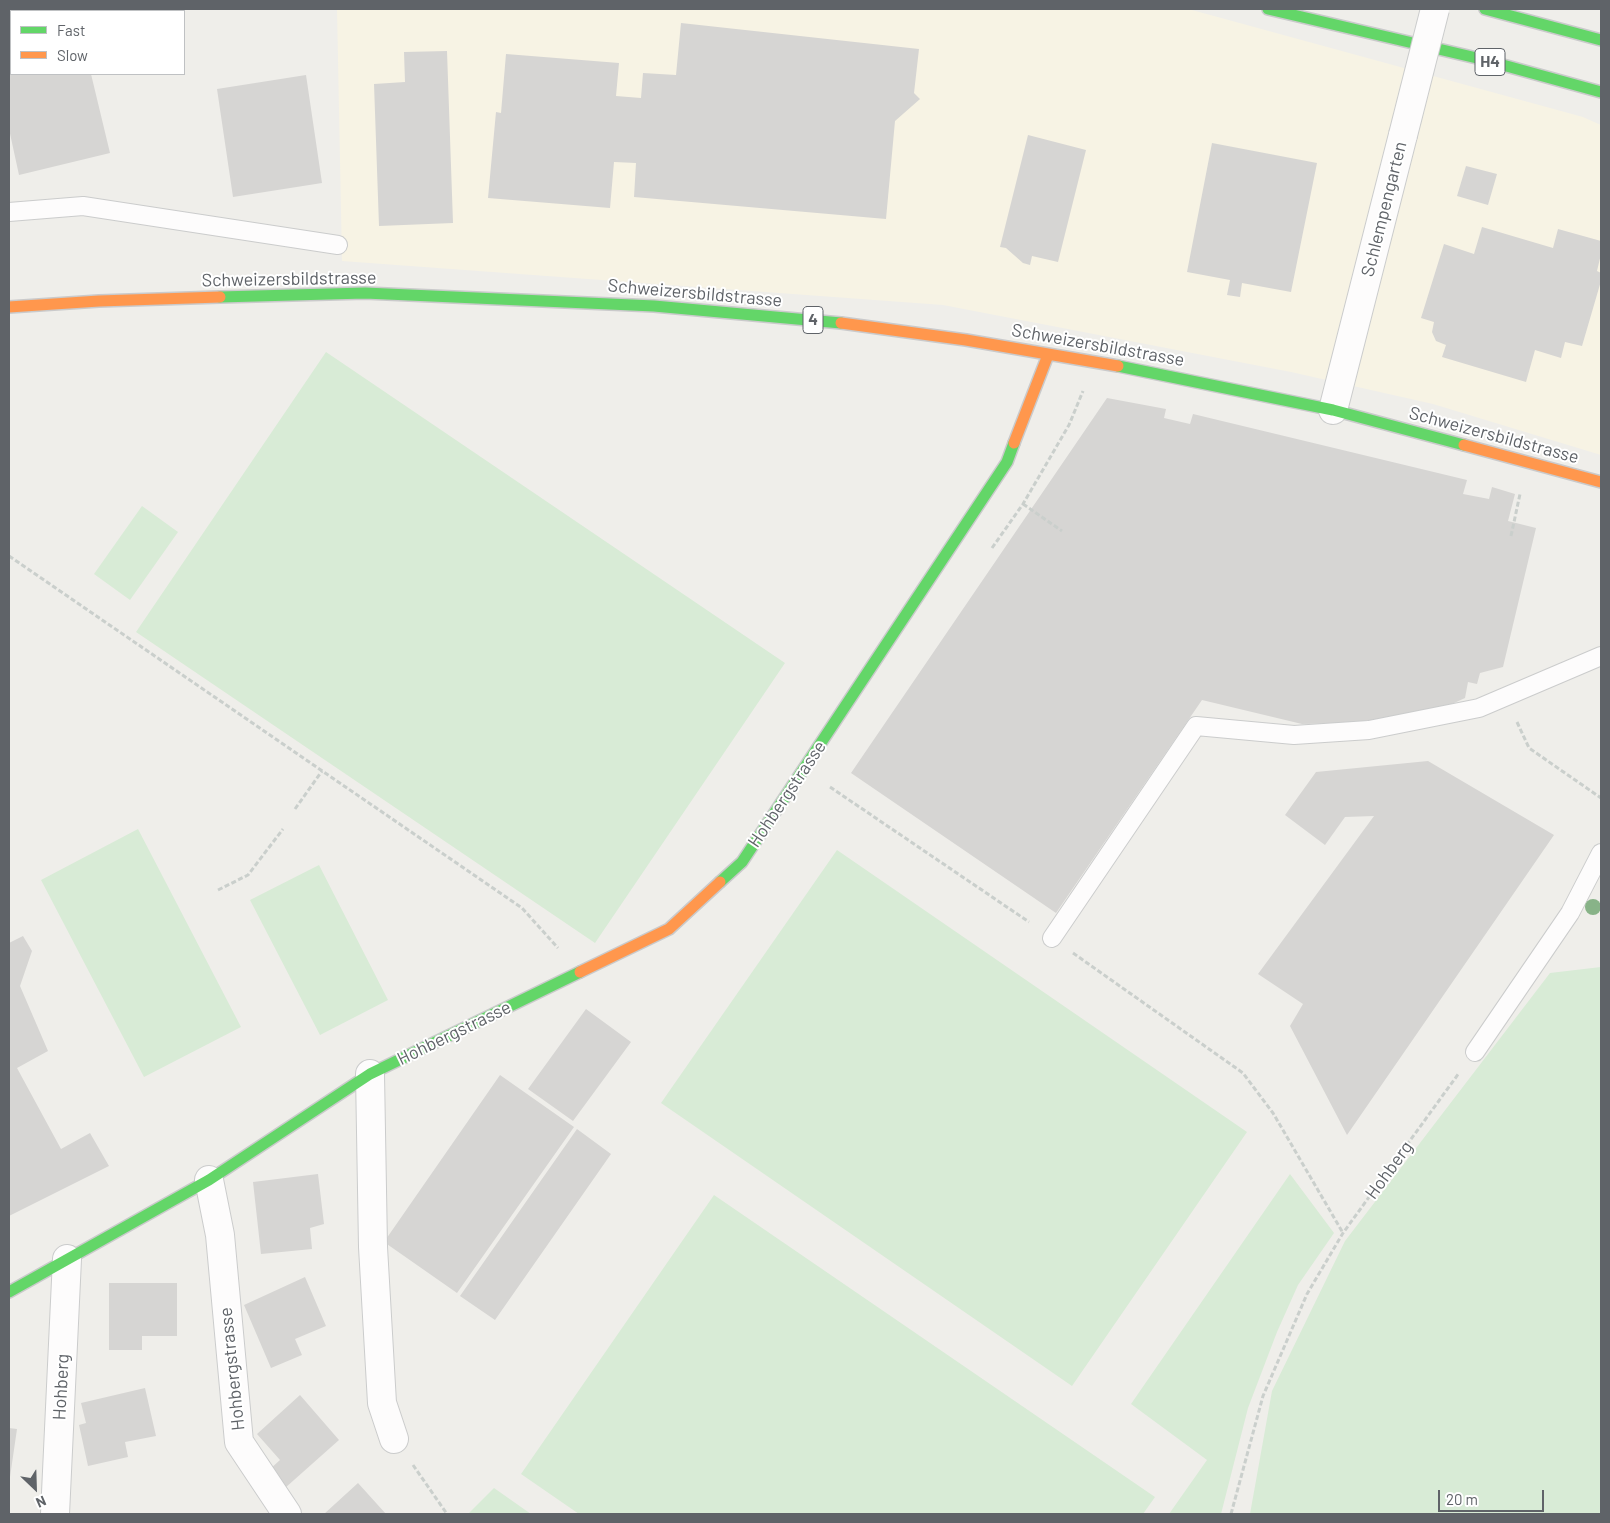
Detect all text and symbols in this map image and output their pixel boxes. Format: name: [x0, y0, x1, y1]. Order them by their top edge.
legend: [10, 10, 185, 75]
text: Fast: [57, 21, 85, 39]
text: Slow: [57, 46, 88, 64]
road number: H4: [1475, 48, 1505, 76]
street label: Schlempengarten: [1357, 139, 1411, 279]
street label: Schweizersbildstrasse: [201, 267, 377, 291]
street label: Schweizersbildstrasse: [607, 275, 783, 311]
road number: 4: [803, 306, 823, 334]
street label: Schweizersbildstrasse: [1010, 319, 1186, 371]
street label: Schweizersbildstrasse: [1407, 402, 1581, 468]
street label: Hohbergstrasse: [743, 737, 831, 851]
street label: Hohbergstrasse: [394, 996, 514, 1070]
street label: Hohberg: [1361, 1137, 1417, 1203]
street label: Hohbergstrasse: [215, 1306, 249, 1432]
street label: Hohberg: [48, 1353, 74, 1421]
north arrow: [10, 1463, 60, 1513]
scale bar: [1440, 1480, 1546, 1512]
text: 20 m: [1446, 1490, 1478, 1508]
text: N: [34, 1493, 49, 1512]

